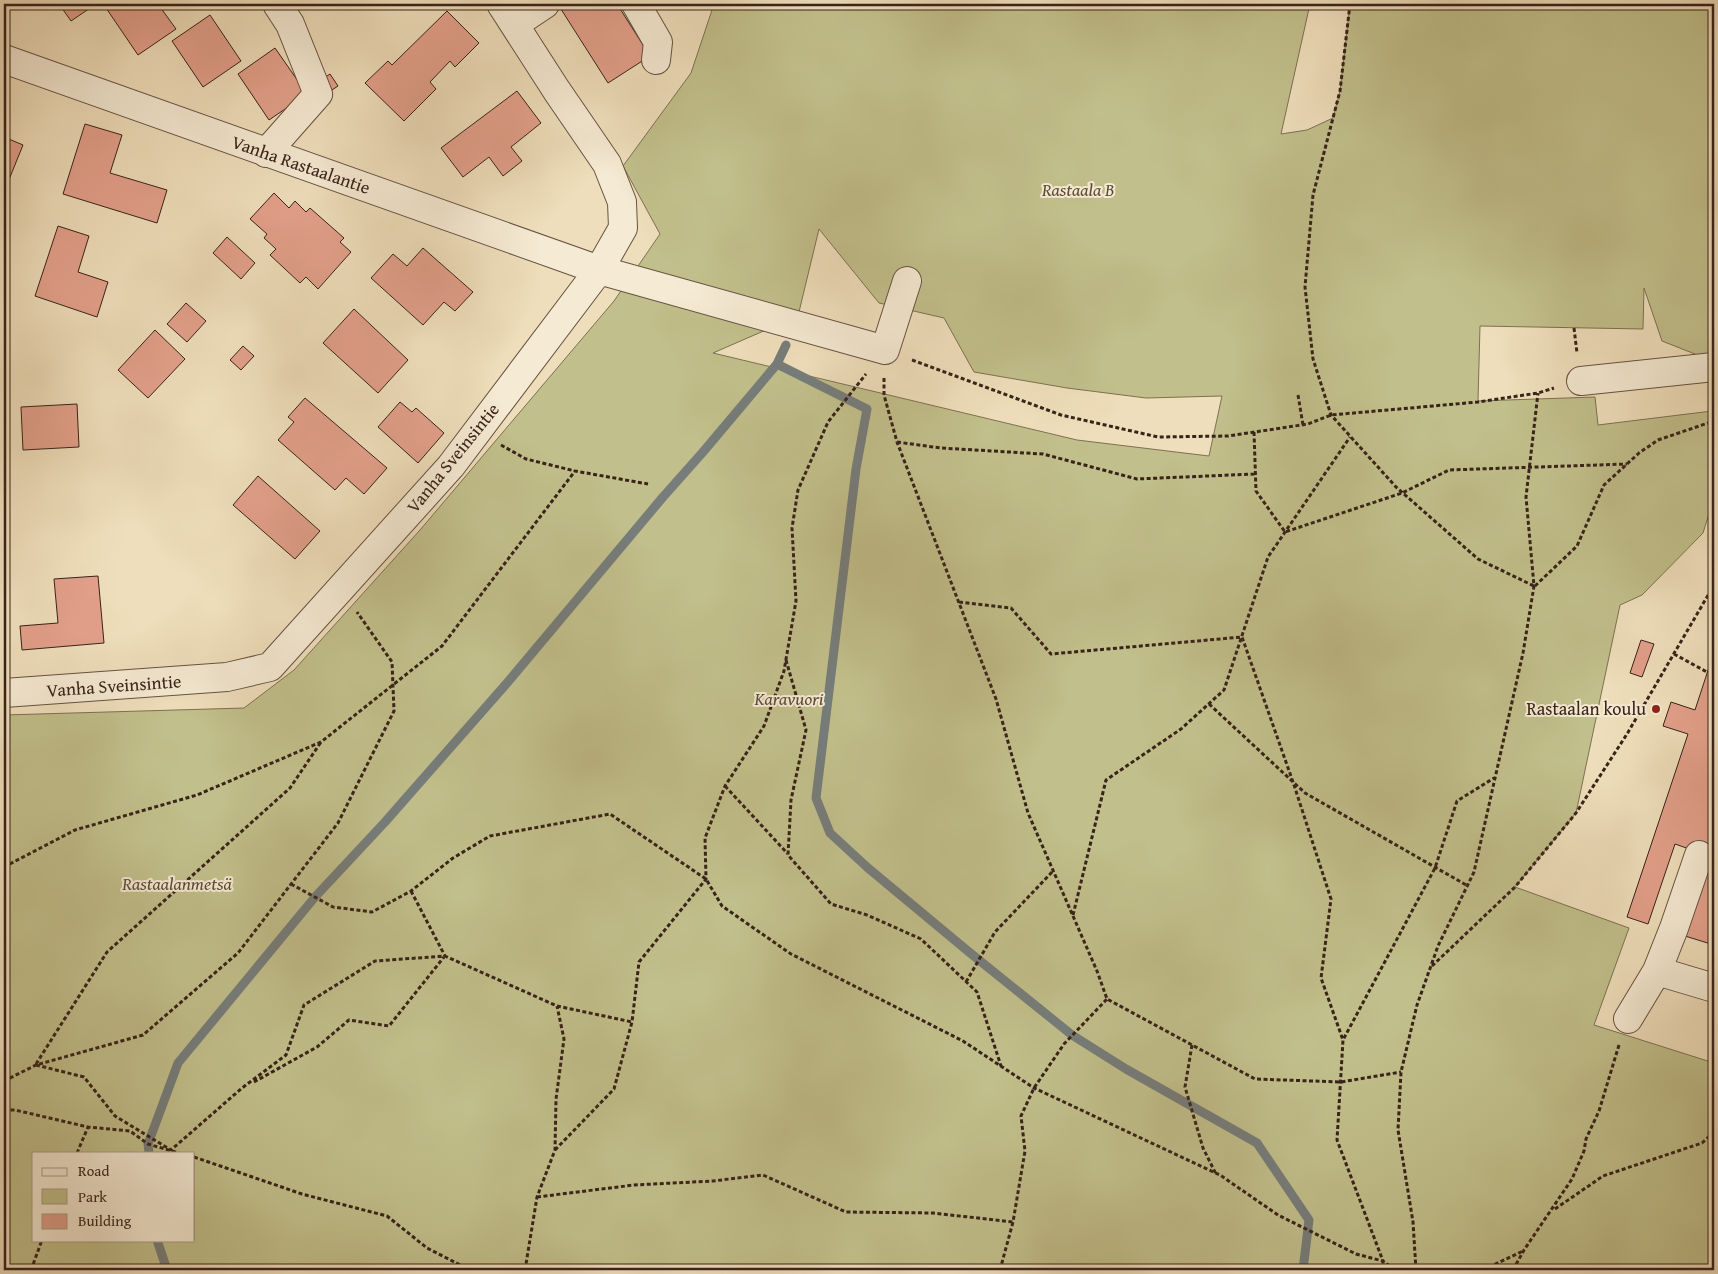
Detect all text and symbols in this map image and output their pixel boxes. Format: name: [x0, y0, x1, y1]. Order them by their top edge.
street label: Vanha Rastaalantie: [228, 128, 374, 201]
park label: Rastaala B: [1041, 176, 1114, 203]
street label: Vanha Sveinsintie: [400, 397, 506, 519]
street label: Vanha Sveinsintie: [46, 667, 182, 704]
park label: Karavuori: [754, 685, 824, 712]
place label: Rastaalan koulu: [1526, 695, 1646, 722]
marker: Rastaalan koulu: [1650, 703, 1662, 715]
park label: Rastaalanmetsä: [121, 870, 232, 897]
legend: [32, 1152, 195, 1242]
text: Road: [78, 1160, 109, 1181]
text: Park: [78, 1186, 107, 1207]
text: Building: [78, 1210, 132, 1231]

